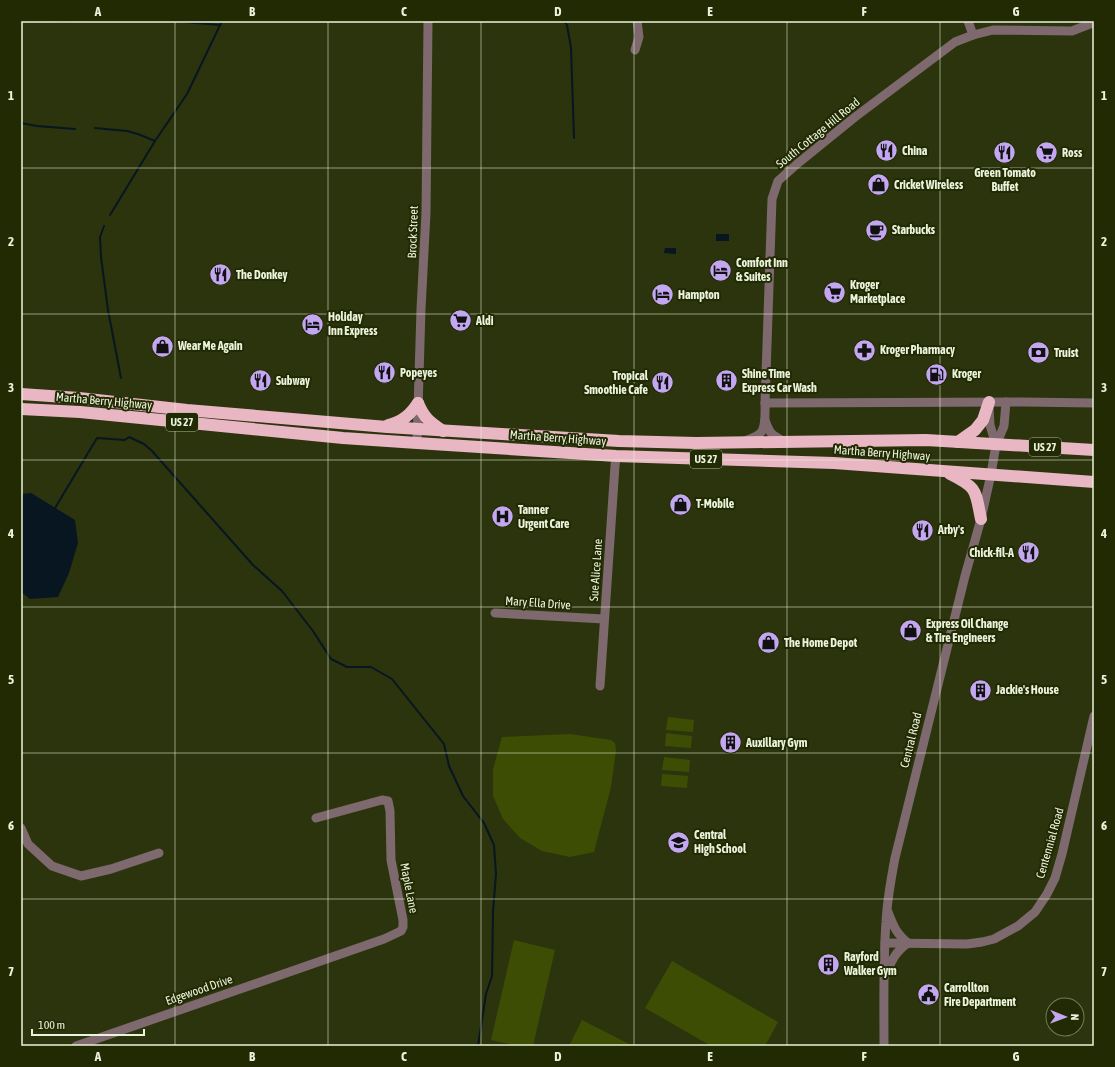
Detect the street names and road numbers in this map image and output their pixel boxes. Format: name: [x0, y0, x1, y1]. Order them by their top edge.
street label: South Cottage Hill Road: [773, 95, 863, 171]
street label: Brock Street: [405, 205, 421, 259]
street label: Martha Berry Highway: [55, 390, 153, 412]
road number: US 27: [166, 413, 198, 431]
street label: Martha Berry Highway: [509, 428, 607, 448]
road number: US 27: [1029, 438, 1061, 456]
street label: Martha Berry Highway: [833, 443, 931, 463]
road number: US 27: [690, 450, 722, 468]
street label: Sue Alice Lane: [587, 538, 605, 602]
street label: Mary Ella Drive: [505, 594, 571, 612]
street label: Central Road: [897, 711, 925, 769]
street label: Centennial Road: [1033, 806, 1067, 880]
street label: Maple Lane: [397, 862, 421, 914]
street label: Edgewood Drive: [164, 972, 234, 1008]

